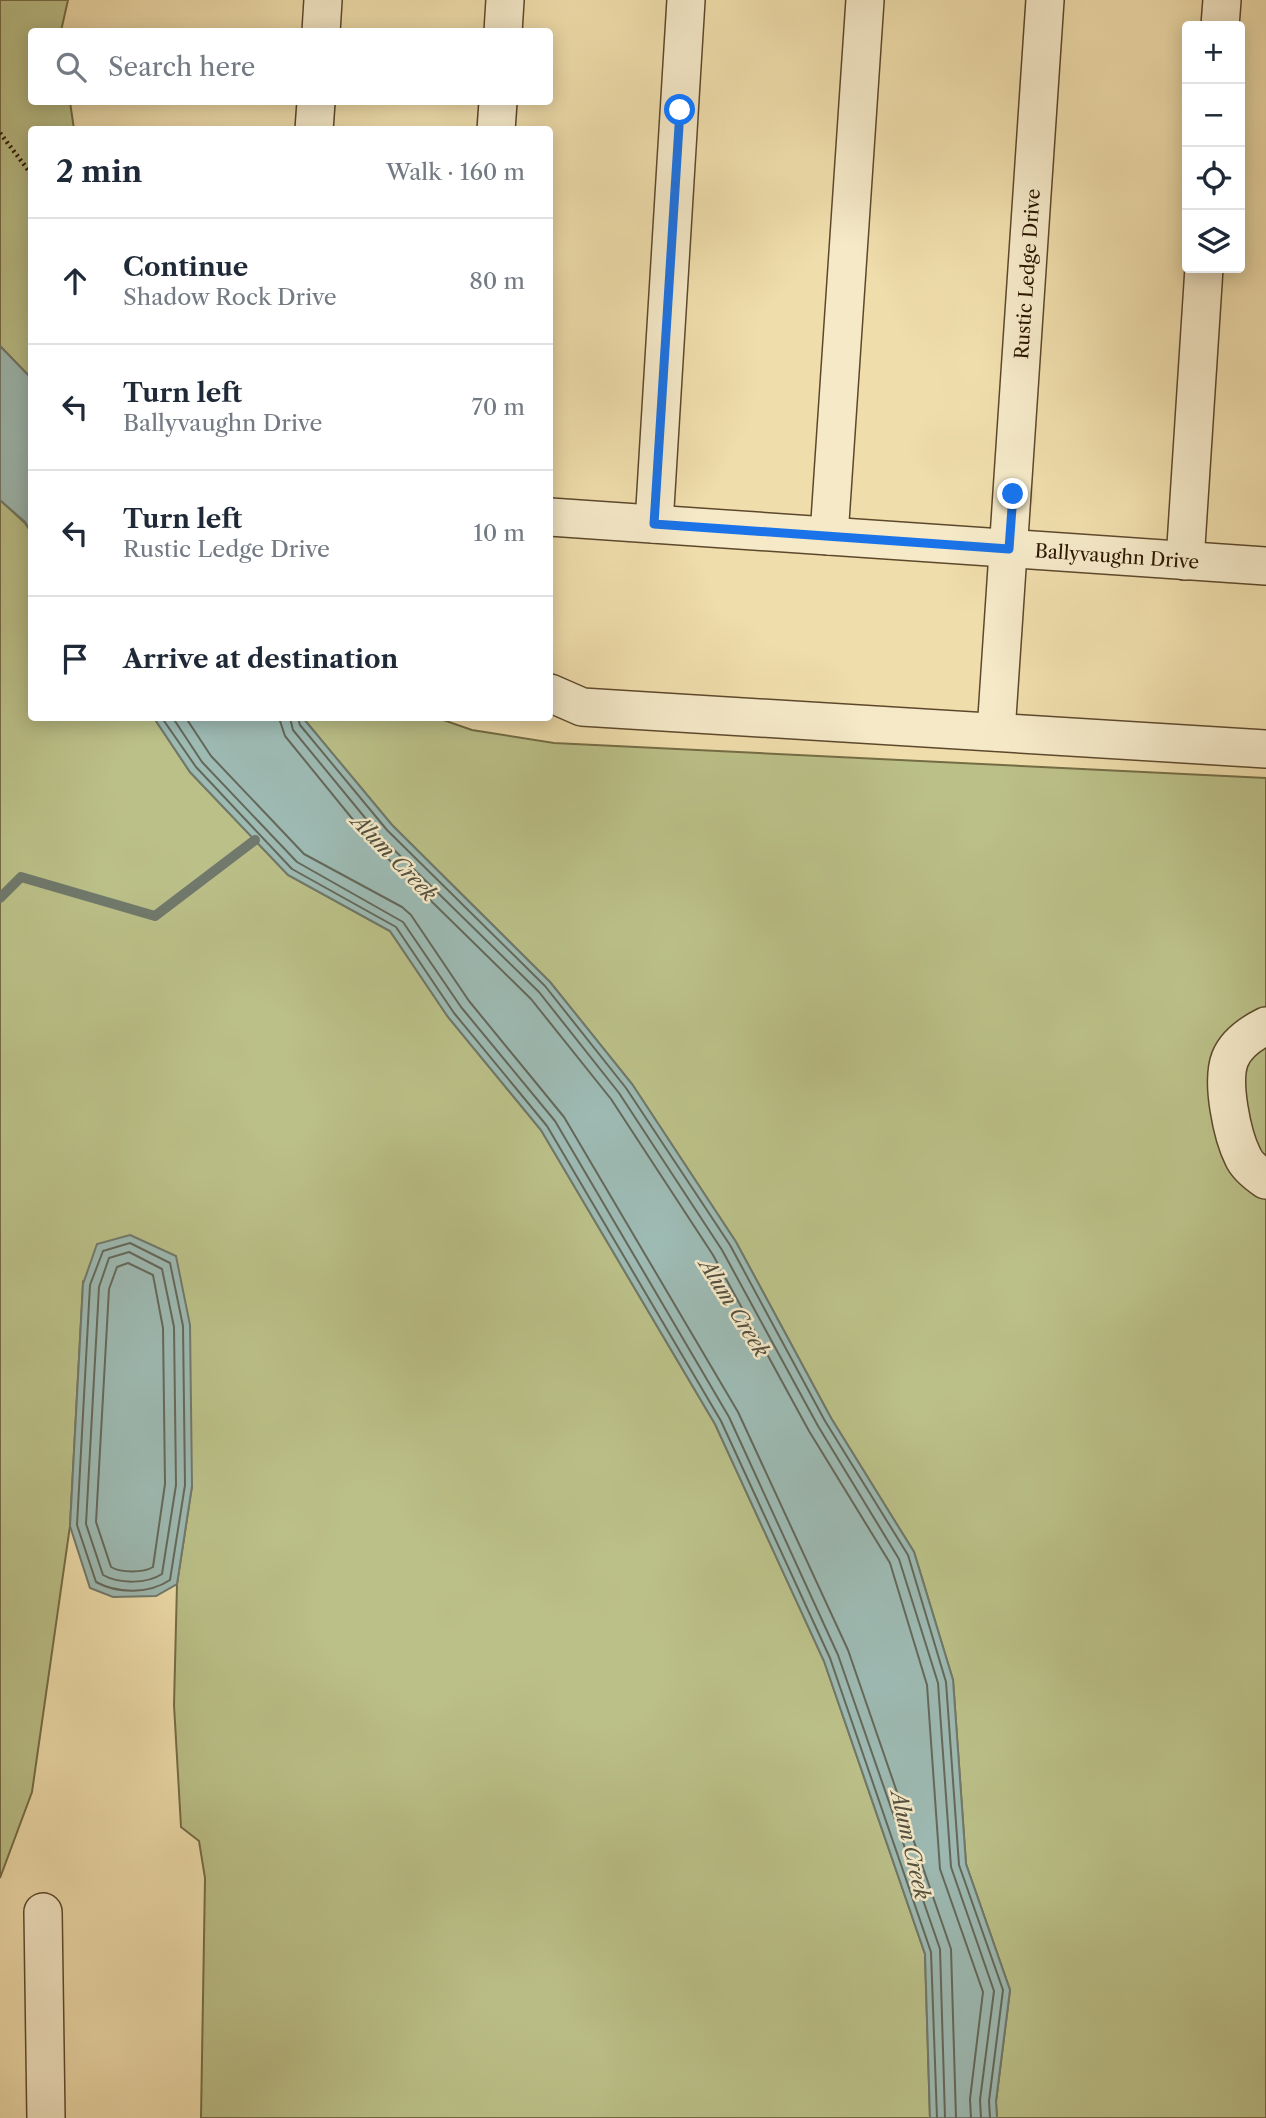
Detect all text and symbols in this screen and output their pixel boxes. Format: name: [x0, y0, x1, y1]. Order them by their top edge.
map controls: [1182, 21, 1245, 273]
button: +: [1182, 21, 1245, 84]
search box: [28, 28, 553, 105]
icon: search: [52, 48, 90, 86]
text: Search here: [108, 51, 255, 83]
button: −: [1182, 84, 1245, 147]
route start: [664, 94, 695, 125]
button: locate: [1182, 147, 1245, 210]
text: 2 min: [56, 153, 142, 190]
text: Walk · 160 m: [386, 158, 525, 186]
street label: Rustic Ledge Drive: [1010, 188, 1045, 360]
button: layers: [1182, 210, 1245, 273]
text: Continue: [123, 251, 248, 283]
icon: ahead: [56, 262, 94, 300]
text: 80 m: [469, 267, 525, 295]
text: Shadow Rock Drive: [123, 283, 337, 311]
text: Turn left: [123, 377, 242, 409]
icon: left: [56, 388, 94, 426]
text: 70 m: [472, 393, 525, 421]
text: Ballyvaughn Drive: [123, 409, 322, 437]
route end: [997, 478, 1028, 509]
text: Turn left: [123, 503, 242, 535]
icon: left: [56, 514, 94, 552]
text: 10 m: [473, 519, 525, 547]
text: Rustic Ledge Drive: [123, 535, 330, 563]
street label: Ballyvaughn Drive: [1034, 539, 1200, 574]
icon: arrive: [56, 640, 94, 678]
text: Arrive at destination: [123, 643, 398, 675]
water label: Alum Creek: [345, 807, 442, 906]
water label: Alum Creek: [693, 1251, 775, 1362]
water label: Alum Creek: [885, 1785, 935, 1902]

